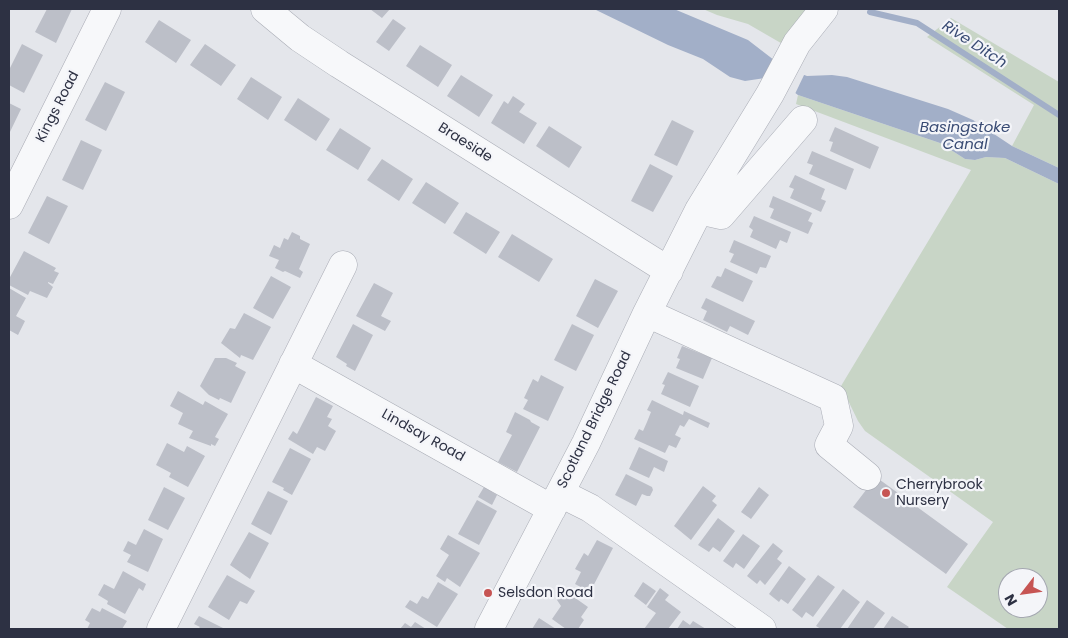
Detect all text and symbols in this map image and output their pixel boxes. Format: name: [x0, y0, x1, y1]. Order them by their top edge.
water label: Rive Ditch: [938, 17, 1010, 73]
street label: Kings Road: [33, 69, 83, 145]
water label: Basingstoke Canal: [920, 119, 1010, 154]
street label: Braeside: [435, 120, 495, 166]
street label: Scotland Bridge Road: [554, 349, 636, 491]
street label: Lindsay Road: [378, 406, 468, 466]
place label: Cherrybrook Nursery: [896, 477, 983, 510]
marker: Cherrybrook Nursery: [880, 487, 892, 499]
north arrow: [998, 568, 1048, 618]
place label: Selsdon Road: [498, 585, 593, 601]
marker: Selsdon Road: [482, 587, 494, 599]
text: N: [1000, 590, 1022, 610]

